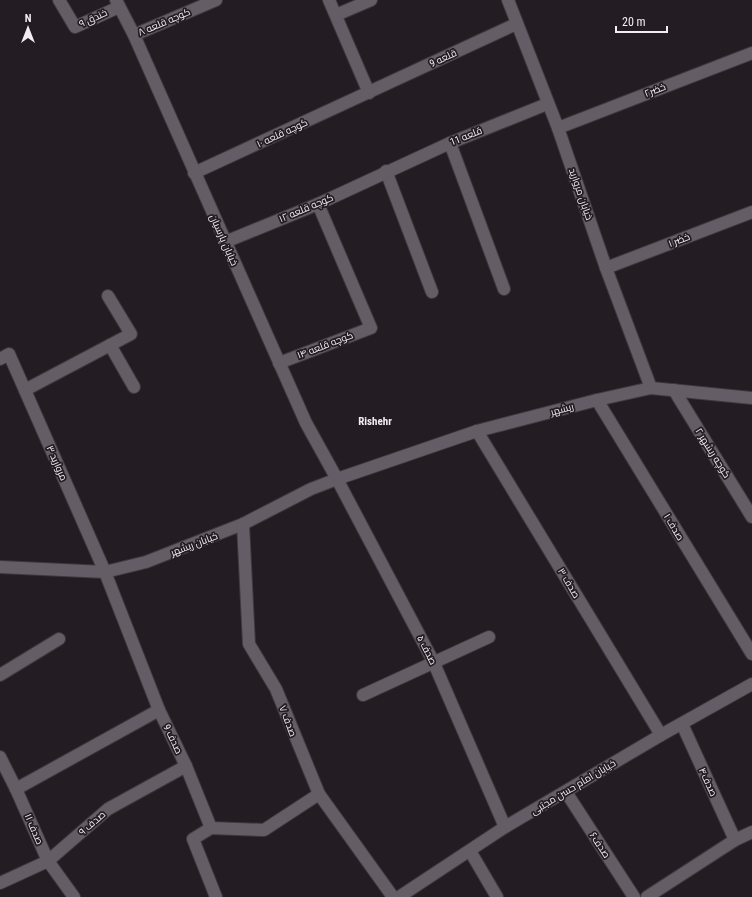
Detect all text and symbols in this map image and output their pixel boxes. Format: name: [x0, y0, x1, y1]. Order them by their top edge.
street label: کوچه قلعه ۸: [136, 6, 192, 39]
street label: خندق ۹: [77, 7, 109, 30]
north arrow: [8, 8, 48, 48]
scale bar: [616, 8, 667, 34]
text: N: [25, 12, 32, 25]
text: 20 m: [622, 15, 646, 29]
street label: قلعه 9: [428, 47, 458, 69]
street label: خضر۲: [643, 81, 667, 99]
street label: کوچه قلعه ۱۰: [255, 116, 310, 150]
street label: قلعه 11: [448, 125, 484, 147]
street label: خیابان مروارید: [566, 167, 595, 222]
street label: کوچه قلعه ۱۲: [277, 192, 335, 225]
street label: خیابان پارسیان: [207, 213, 240, 268]
street label: خضر ۱: [667, 231, 691, 249]
street label: کوچه قلعه ۱۴: [296, 329, 355, 362]
street label: ریشهر: [548, 401, 575, 419]
district label: Rishehr: [358, 415, 392, 428]
street label: کوچه ریشهر ۲: [692, 426, 733, 481]
street label: مروارید ۳: [44, 444, 70, 482]
street label: صدف ۱: [662, 512, 686, 542]
street label: خیابان ریشهر: [168, 530, 219, 559]
street label: صدف ۳: [556, 566, 582, 600]
street label: صدف ۵: [415, 633, 439, 667]
street label: صدف ۷: [277, 704, 299, 738]
street label: صدف 9: [161, 723, 185, 755]
street label: خیابان امام حسن مجتبی: [529, 757, 618, 818]
street label: صدف۴: [697, 766, 719, 798]
street label: صدف ۹: [77, 809, 107, 837]
street label: صدف ۱۱: [23, 812, 45, 846]
street label: صدف۶: [588, 830, 612, 860]

